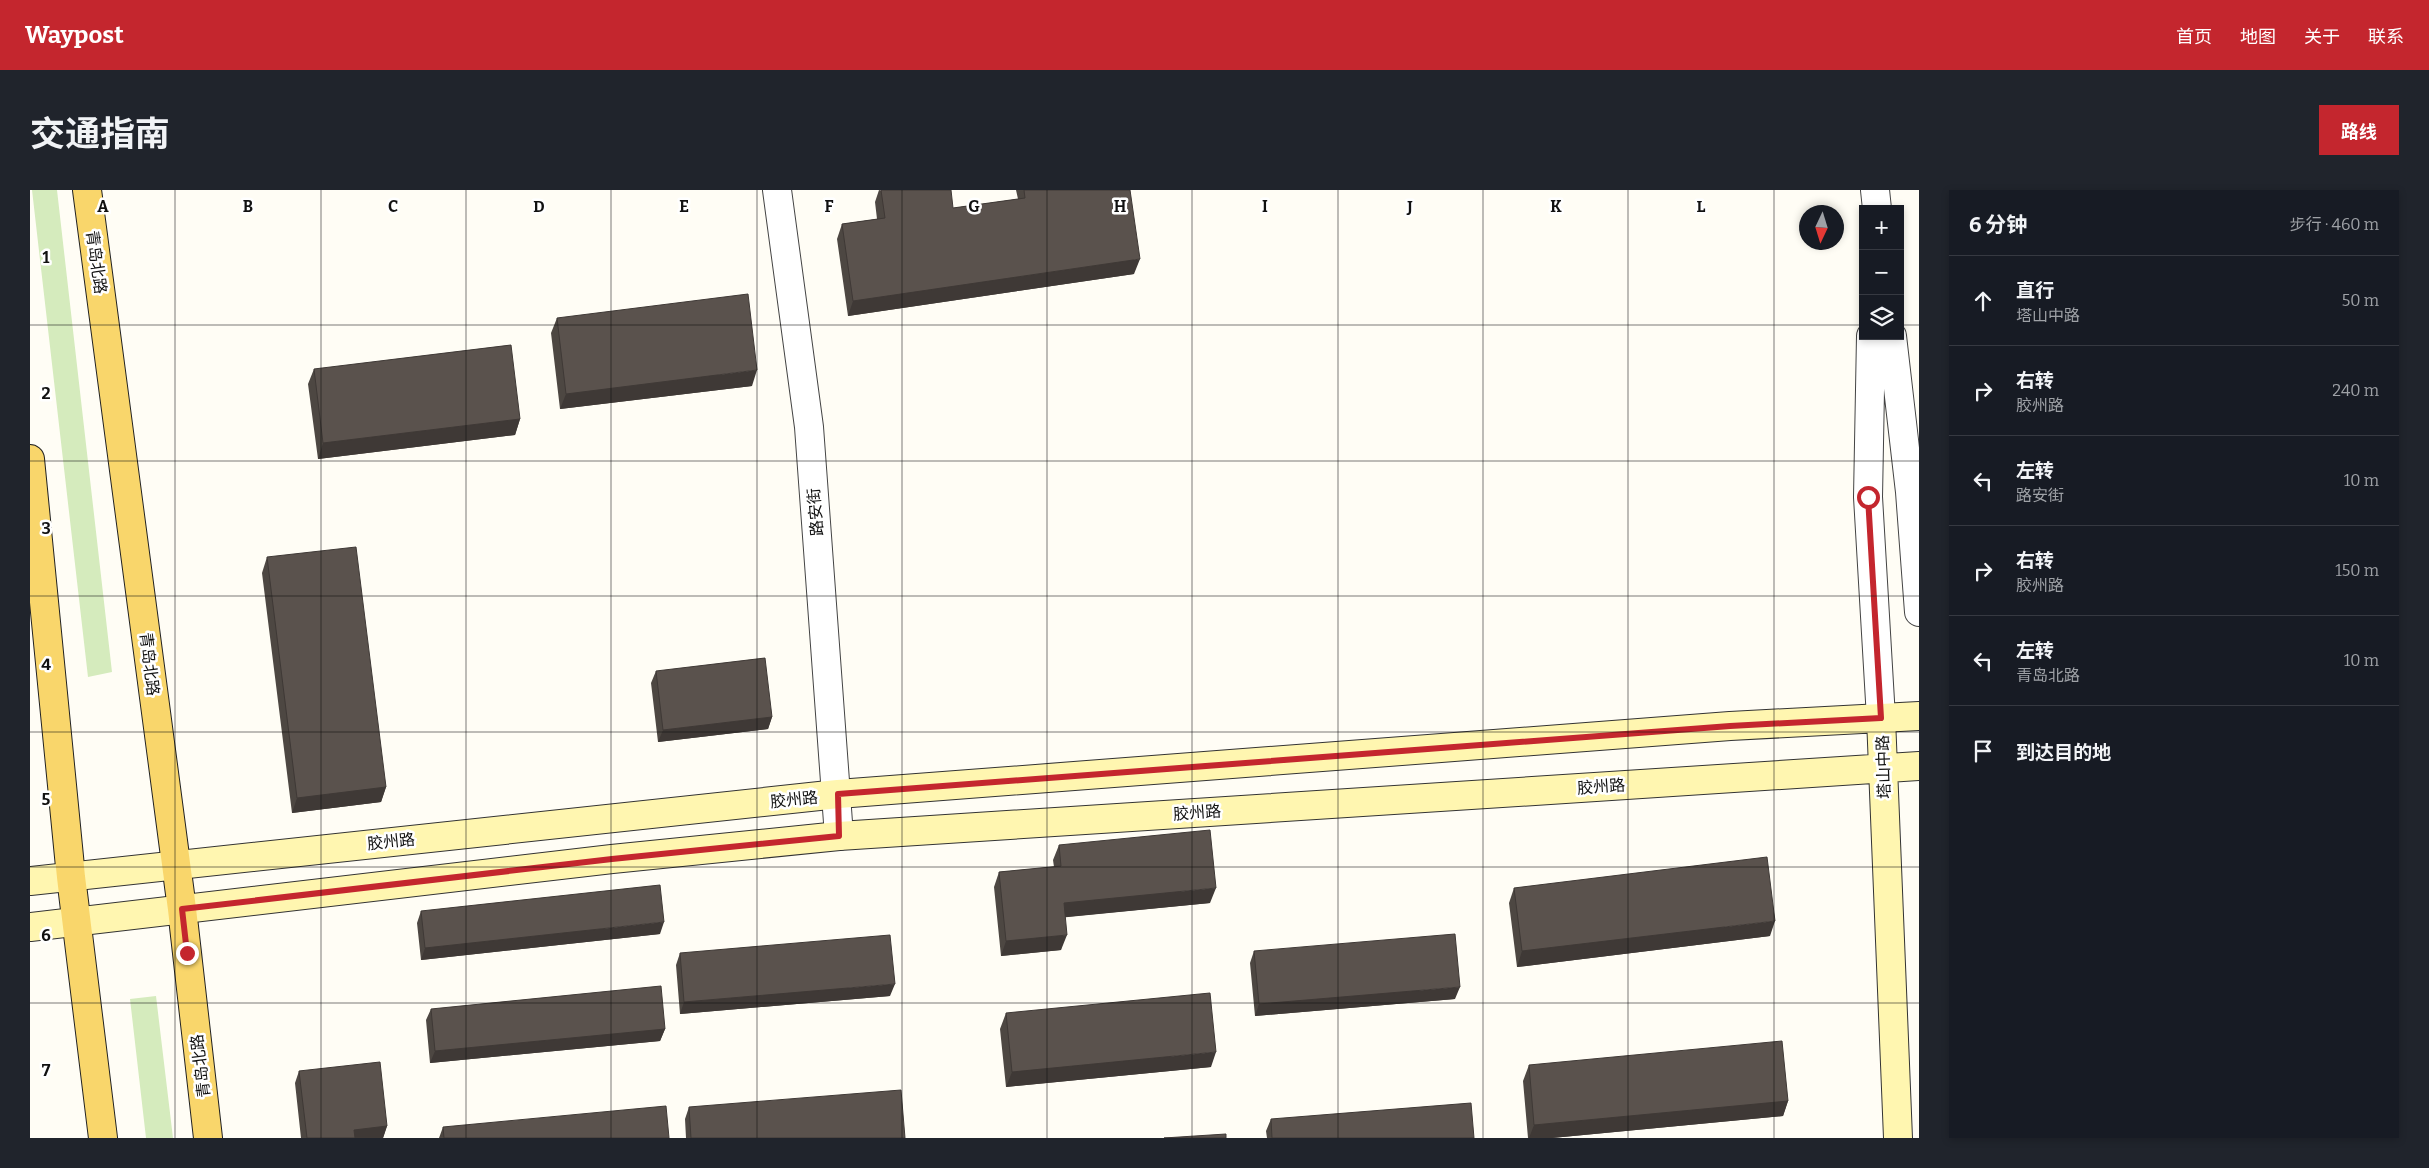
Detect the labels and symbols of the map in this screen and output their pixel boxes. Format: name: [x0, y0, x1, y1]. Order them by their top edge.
text: A: [97, 197, 109, 216]
text: B: [243, 197, 253, 216]
text: C: [388, 197, 398, 216]
text: D: [533, 197, 545, 216]
text: E: [679, 197, 689, 216]
text: F: [825, 197, 834, 216]
text: G: [968, 197, 980, 216]
text: H: [1114, 197, 1127, 216]
text: I: [1262, 197, 1268, 216]
text: J: [1406, 197, 1413, 216]
text: K: [1550, 197, 1562, 216]
text: L: [1697, 197, 1706, 216]
north arrow: [1799, 205, 1844, 250]
street label: 青岛北路: [83, 229, 110, 295]
text: 1: [43, 248, 50, 267]
text: 2: [41, 384, 51, 403]
route start: [1857, 486, 1880, 509]
street label: 路安街: [804, 487, 827, 537]
text: 3: [41, 519, 51, 538]
street label: 青岛北路: [136, 631, 163, 697]
text: 4: [41, 655, 51, 674]
street label: 塔山中路: [1873, 735, 1894, 799]
street label: 胶州路: [1576, 775, 1626, 798]
street label: 胶州路: [769, 788, 819, 811]
text: 5: [42, 790, 51, 809]
street label: 胶州路: [1172, 801, 1222, 824]
street label: 胶州路: [366, 830, 416, 853]
text: 6: [41, 926, 51, 945]
route end: [176, 942, 199, 965]
street label: 青岛北路: [187, 1033, 214, 1099]
text: 7: [42, 1061, 51, 1080]

